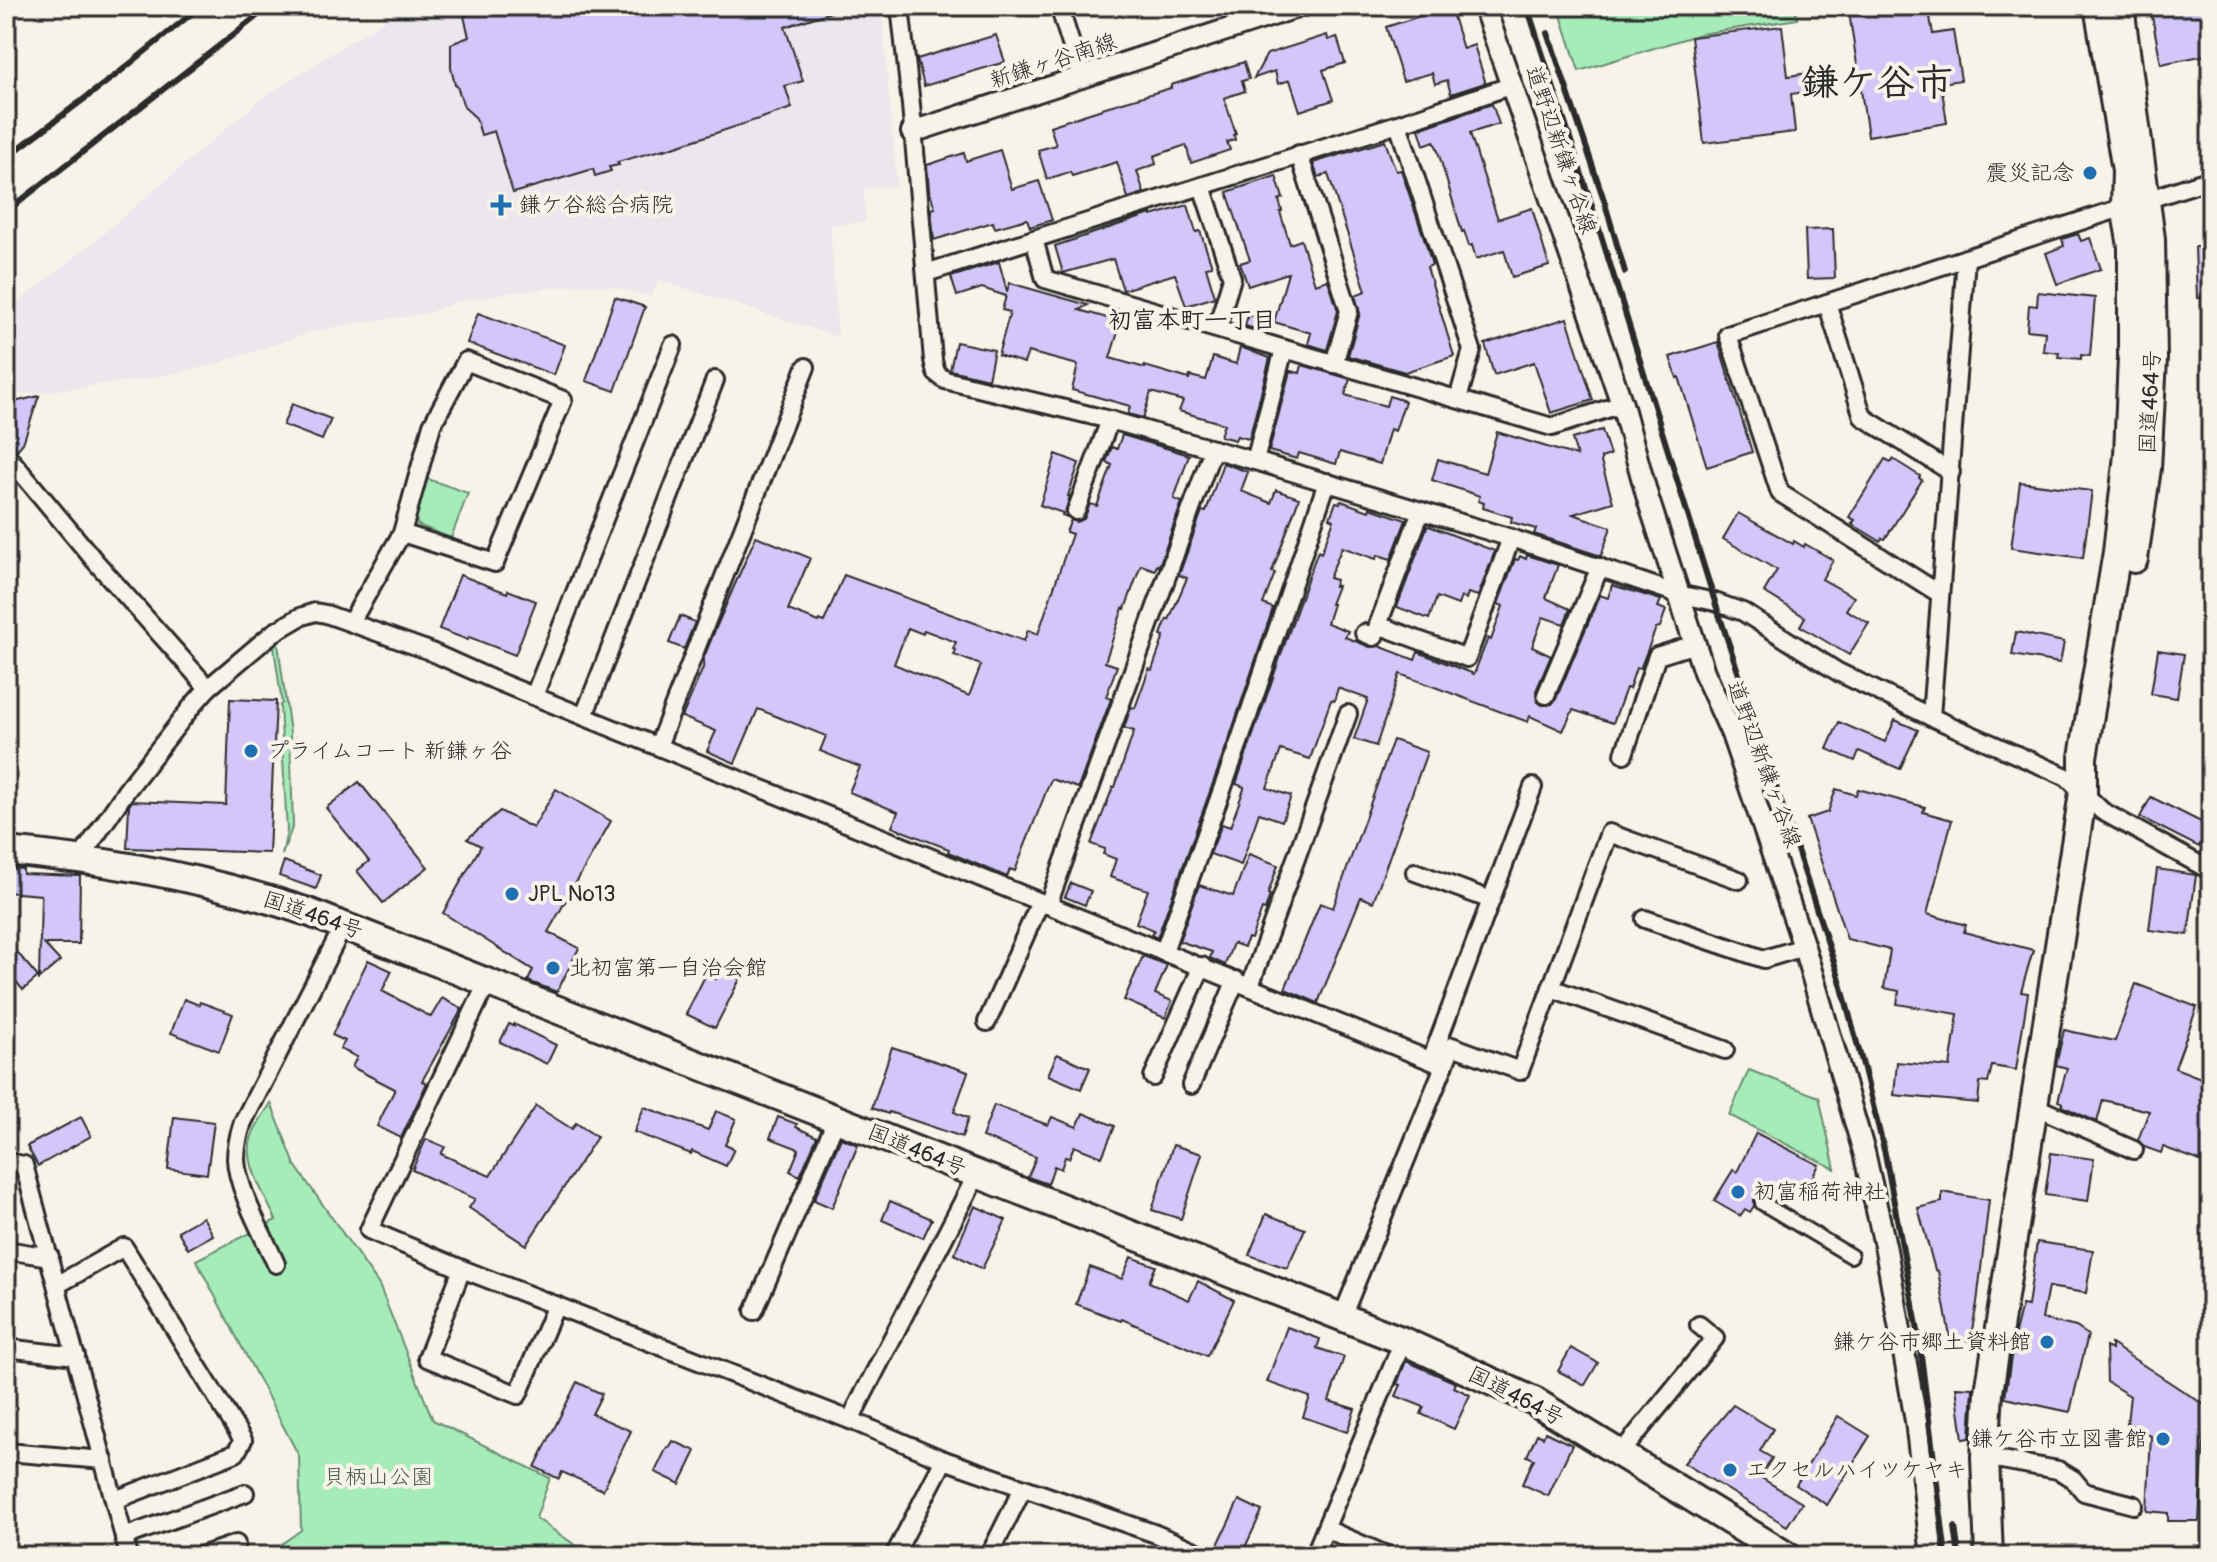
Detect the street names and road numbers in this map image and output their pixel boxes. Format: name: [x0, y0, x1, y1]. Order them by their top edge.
street label: 新鎌ヶ谷南線: [986, 27, 1120, 95]
street label: 道野辺新鎌ヶ谷線: [1519, 62, 1603, 238]
street label: 国道464号: [2133, 349, 2167, 455]
street label: 道野辺新鎌ヶ谷線: [1721, 677, 1807, 851]
street label: 国道464号: [259, 885, 367, 945]
street label: 国道464号: [863, 1117, 971, 1183]
street label: 国道464号: [1463, 1360, 1569, 1432]

